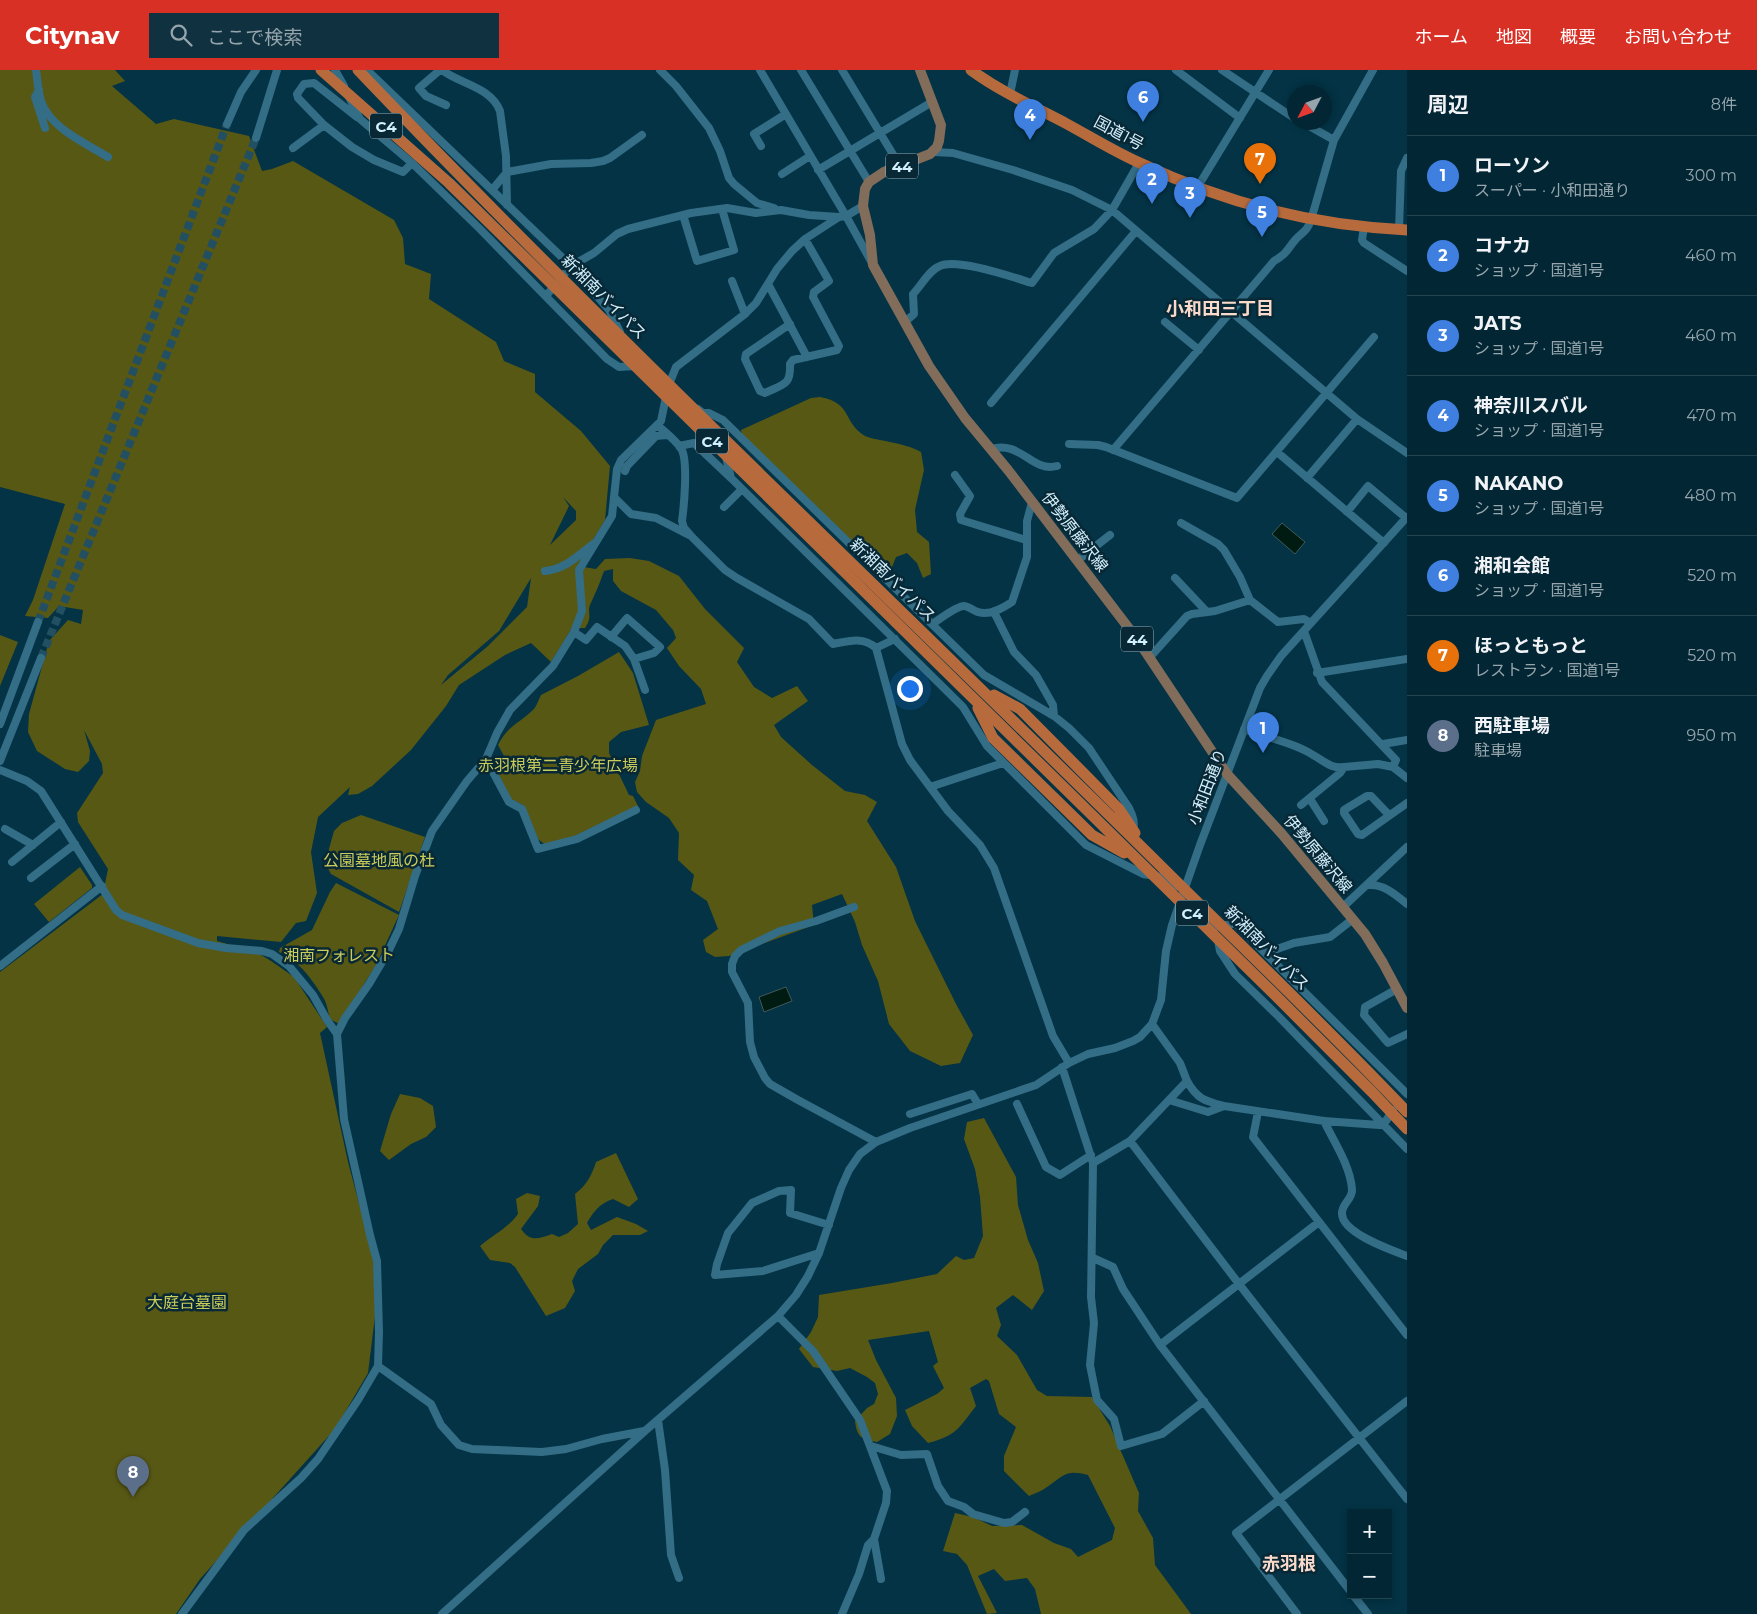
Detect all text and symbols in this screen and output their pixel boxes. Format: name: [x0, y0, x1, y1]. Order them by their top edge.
search box: [149, 13, 499, 58]
text: Citynav: [25, 21, 119, 50]
icon: search: [167, 21, 195, 49]
text: ここで検索: [207, 26, 302, 49]
text: ホーム: [1415, 26, 1468, 48]
text: 地図: [1496, 26, 1532, 48]
text: 概要: [1560, 26, 1596, 48]
text: お問い合わせ: [1624, 26, 1732, 48]
pin: 6: [1127, 81, 1159, 122]
north arrow: [1287, 85, 1332, 130]
text: 周辺: [1427, 92, 1469, 117]
text: 8件: [1711, 95, 1737, 114]
pin: 4: [1014, 99, 1046, 140]
street label: 国道1号: [1091, 112, 1147, 154]
road number: C4: [370, 114, 402, 138]
pin: 7: [1244, 143, 1276, 184]
road number: 44: [886, 154, 918, 178]
text: ローソン: [1474, 154, 1550, 177]
pin: 2: [1136, 163, 1168, 204]
text: 1: [1440, 166, 1446, 185]
text: 300 m: [1686, 166, 1737, 185]
pin: 3: [1174, 177, 1206, 218]
text: スーパー · 小和田通り: [1474, 181, 1630, 200]
pin: 5: [1246, 196, 1278, 237]
text: コナカ: [1474, 234, 1531, 257]
text: 2: [1438, 246, 1448, 265]
text: 460 m: [1685, 246, 1737, 265]
street label: 新湘南バイパス: [558, 251, 650, 343]
text: ショップ · 国道1号: [1474, 261, 1604, 280]
district label: 小和田三丁目: [1166, 298, 1274, 320]
text: JATS: [1474, 312, 1522, 335]
text: 3: [1438, 326, 1448, 345]
text: 460 m: [1685, 326, 1737, 345]
text: ショップ · 国道1号: [1474, 339, 1604, 358]
text: 神奈川スバル: [1474, 394, 1588, 417]
text: 4: [1437, 406, 1449, 425]
text: 470 m: [1686, 406, 1737, 425]
text: ショップ · 国道1号: [1474, 421, 1604, 440]
road number: C4: [696, 428, 728, 454]
text: NAKANO: [1474, 472, 1563, 495]
text: 5: [1438, 486, 1448, 505]
text: 480 m: [1684, 486, 1737, 505]
street label: 伊勢原藤沢線: [1038, 488, 1112, 576]
text: ショップ · 国道1号: [1474, 499, 1604, 518]
street label: 新湘南バイパス: [846, 534, 940, 626]
text: 湘和会館: [1474, 554, 1550, 577]
text: 6: [1438, 566, 1448, 585]
text: 520 m: [1687, 566, 1737, 585]
text: ショップ · 国道1号: [1474, 581, 1604, 600]
road number: 44: [1121, 626, 1153, 652]
text: ほっともっと: [1474, 634, 1588, 657]
text: 7: [1438, 646, 1448, 665]
text: 520 m: [1687, 646, 1737, 665]
text: レストラン · 国道1号: [1474, 661, 1620, 680]
your location: [897, 676, 923, 702]
pin: 1: [1247, 712, 1279, 753]
text: 西駐車場: [1474, 714, 1550, 737]
text: 8: [1438, 726, 1448, 745]
text: 950 m: [1686, 726, 1737, 745]
text: 駐車場: [1474, 741, 1522, 760]
street label: 小和田通り: [1184, 746, 1230, 828]
park label: 赤羽根第二青少年広場: [478, 756, 638, 775]
street label: 伊勢原藤沢線: [1280, 811, 1356, 897]
park label: 公園墓地風の杜: [323, 851, 435, 870]
road number: C4: [1176, 900, 1208, 926]
street label: 新湘南バイパス: [1221, 902, 1313, 994]
park label: 湘南フォレスト: [283, 946, 395, 965]
park label: 大庭台墓園: [147, 1293, 227, 1312]
pin: 8: [117, 1456, 149, 1497]
map controls: [1347, 1509, 1392, 1599]
button: +: [1347, 1509, 1392, 1554]
district label: 赤羽根: [1262, 1553, 1316, 1575]
button: −: [1347, 1554, 1392, 1599]

